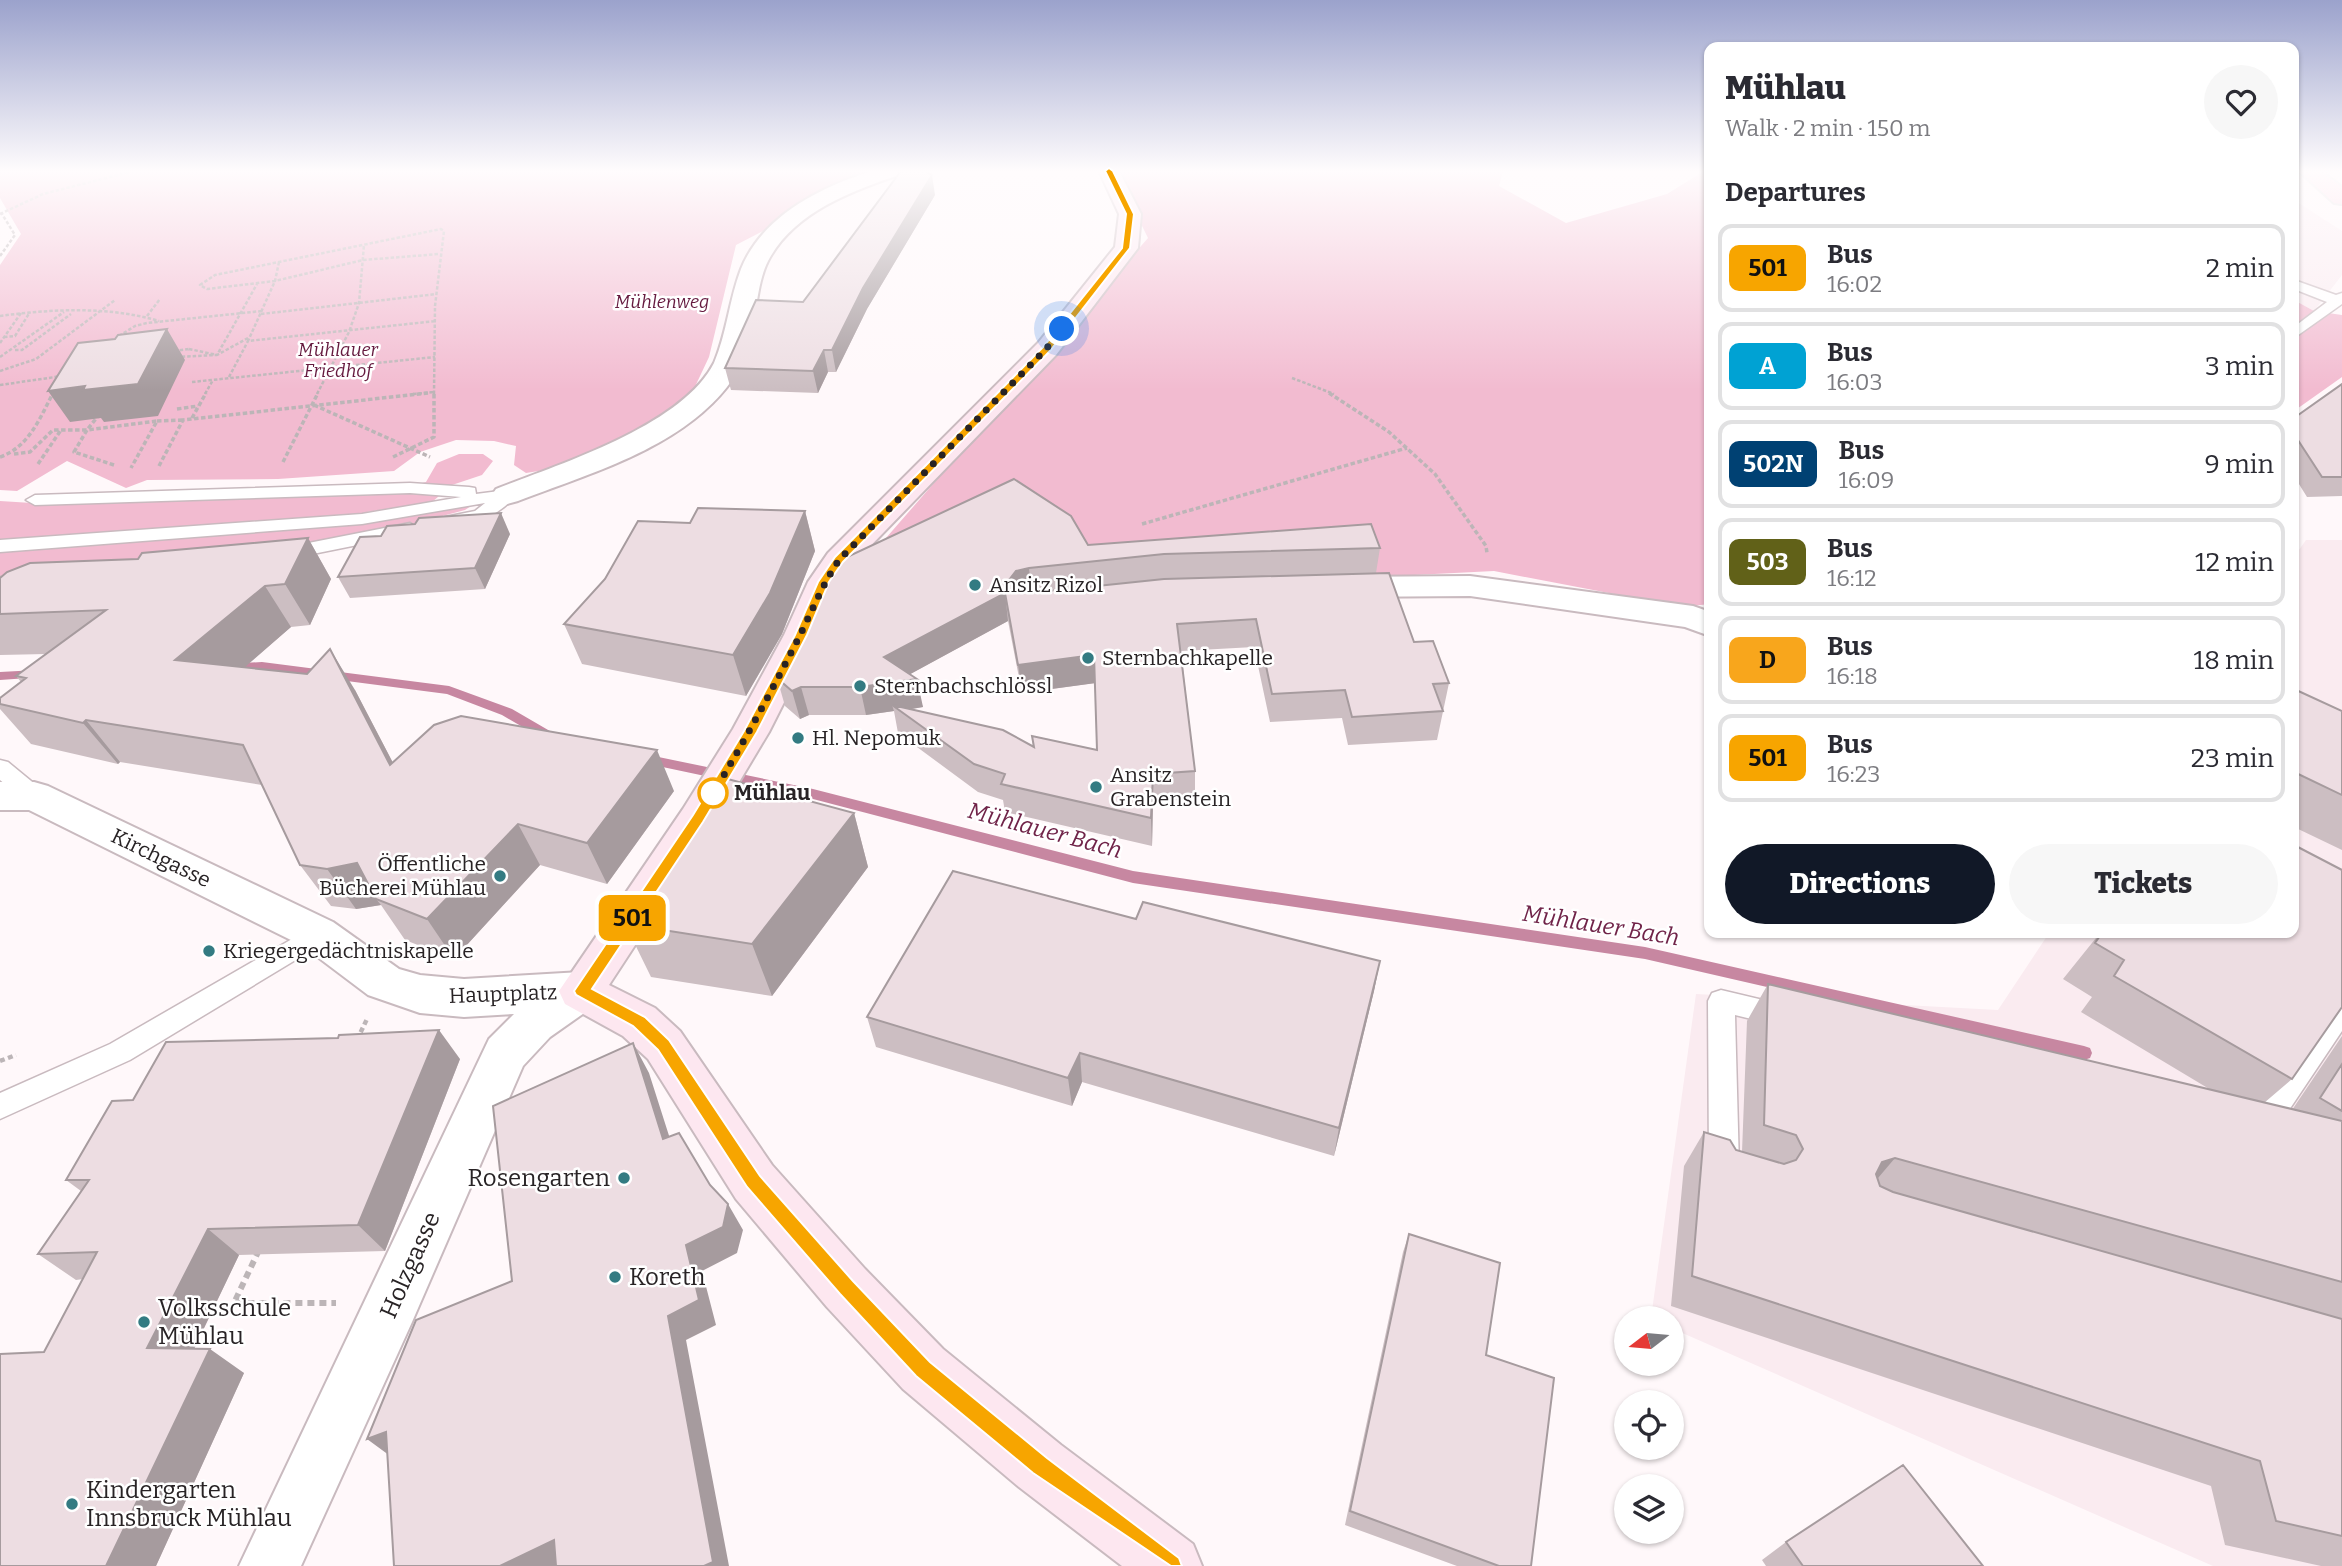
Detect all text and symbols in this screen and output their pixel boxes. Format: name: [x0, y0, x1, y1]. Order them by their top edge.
button: heart: [2204, 65, 2278, 139]
text: Mühlau: [1725, 68, 1846, 108]
text: Walk · 2 min · 150 m: [1725, 114, 1930, 142]
text: Departures: [1725, 177, 1866, 208]
text: Bus: [1827, 239, 1873, 270]
text: 2 min: [2206, 253, 2274, 284]
text: 501: [1748, 254, 1787, 282]
text: 16:02: [1827, 270, 1882, 298]
park label: Mühlenweg: [615, 291, 709, 313]
your location: [1044, 311, 1079, 346]
text: Bus: [1827, 337, 1873, 368]
park label: Mühlauer Friedhof: [298, 339, 379, 382]
text: 3 min: [2205, 351, 2274, 382]
text: A: [1759, 352, 1776, 380]
text: 16:03: [1827, 368, 1883, 396]
text: Bus: [1838, 435, 1884, 466]
text: 9 min: [2205, 449, 2274, 480]
text: 502N: [1743, 450, 1803, 478]
text: 16:09: [1838, 466, 1894, 494]
text: Bus: [1827, 533, 1873, 564]
text: 12 min: [2195, 547, 2274, 578]
text: 503: [1746, 548, 1789, 576]
text: 16:12: [1827, 564, 1877, 592]
place label: Ansitz Rizol: [989, 572, 1103, 598]
marker: Ansitz Rizol: [967, 577, 983, 593]
text: Bus: [1827, 631, 1873, 662]
place label: Sternbachkapelle: [1102, 645, 1273, 671]
text: 18 min: [2194, 645, 2274, 676]
text: D: [1759, 646, 1776, 674]
marker: Sternbachkapelle: [1080, 650, 1096, 666]
text: 16:18: [1827, 662, 1878, 690]
place label: Sternbachschlössl: [874, 673, 1052, 699]
marker: Sternbachschlössl: [852, 678, 868, 694]
place label: Hl. Nepomuk: [812, 725, 941, 751]
text: Bus: [1827, 729, 1873, 760]
marker: Hl. Nepomuk: [790, 730, 806, 746]
text: 23 min: [2191, 743, 2274, 774]
text: 501: [1748, 744, 1787, 772]
text: 16:23: [1827, 760, 1880, 788]
place label: Ansitz Grabenstein: [1110, 762, 1231, 812]
marker: Mühlau: [698, 778, 728, 808]
marker: Ansitz Grabenstein: [1088, 779, 1104, 795]
place label: Mühlau: [734, 780, 810, 806]
water label: Mühlauer Bach: [965, 796, 1125, 864]
street label: Kirchgasse: [107, 823, 215, 893]
button: Directions: [1725, 844, 1995, 924]
button: Tickets: [2009, 844, 2278, 924]
place label: Öffentliche Bücherei Mühlau: [319, 851, 486, 901]
marker: Öffentliche Bücherei Mühlau: [492, 868, 508, 884]
line badge: 501: [592, 895, 672, 941]
water label: Mühlauer Bach: [1521, 899, 1681, 951]
text: 501: [613, 904, 651, 932]
place label: Kriegergedächtniskapelle: [223, 938, 474, 964]
marker: Kriegergedächtniskapelle: [201, 943, 217, 959]
street label: Hauptplatz: [448, 979, 558, 1009]
place label: Rosengarten: [468, 1164, 610, 1192]
marker: Rosengarten: [616, 1170, 632, 1186]
street label: Holzgasse: [374, 1208, 446, 1322]
place label: Koreth: [629, 1263, 705, 1291]
marker: Koreth: [607, 1269, 623, 1285]
place label: Volksschule Mühlau: [158, 1294, 291, 1350]
north arrow: [1614, 1306, 1684, 1376]
map controls: [1614, 1306, 1684, 1544]
marker: Volksschule Mühlau: [136, 1314, 152, 1330]
button: locate: [1614, 1390, 1684, 1460]
button: layers: [1614, 1474, 1684, 1544]
place label: Kindergarten Innsbruck Mühlau: [86, 1476, 292, 1532]
marker: Kindergarten Innsbruck Mühlau: [64, 1496, 80, 1512]

